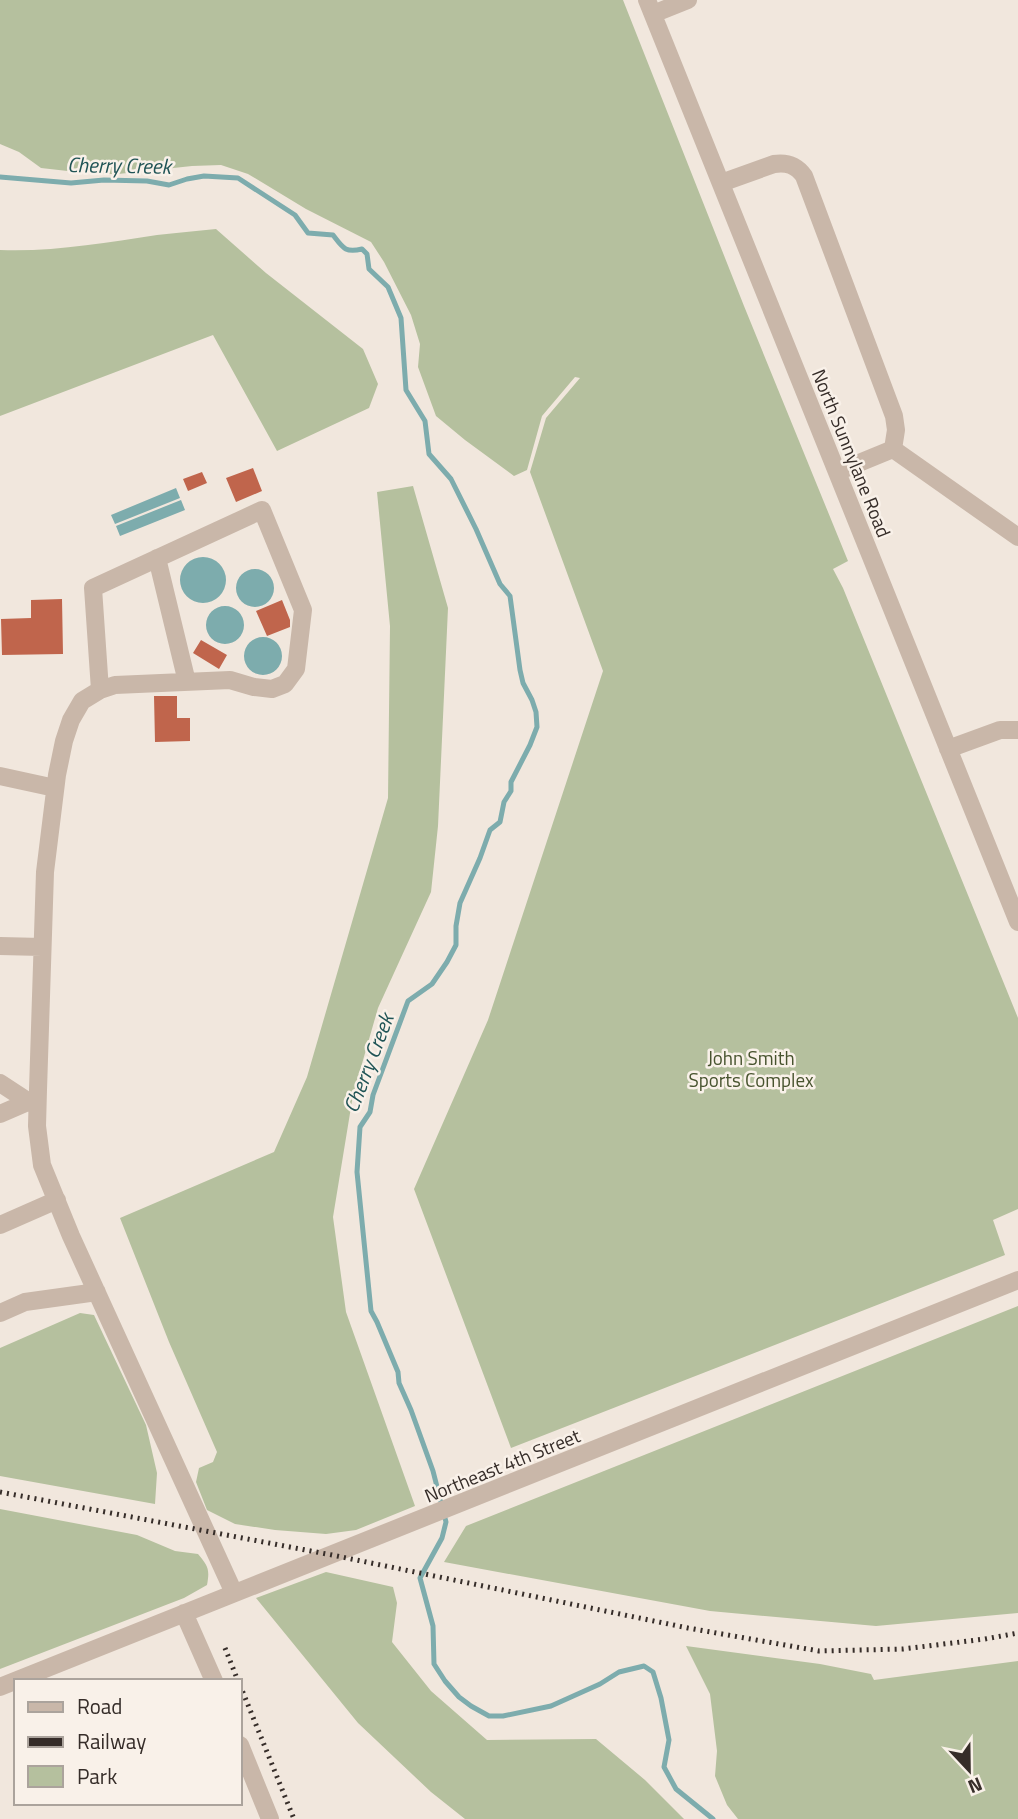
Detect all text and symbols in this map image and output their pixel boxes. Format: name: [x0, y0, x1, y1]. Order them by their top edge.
water label: Cherry Creek: [67, 148, 174, 182]
street label: North Sunnylane Road: [805, 364, 899, 542]
water label: Cherry Creek: [334, 1006, 403, 1117]
park label: John Smith Sports Complex: [688, 1043, 814, 1094]
street label: Northeast 4th Street: [420, 1420, 585, 1509]
legend: [14, 1679, 242, 1805]
text: Road: [77, 1690, 122, 1722]
text: Railway: [77, 1725, 146, 1757]
north arrow: [934, 1735, 1004, 1805]
text: Park: [77, 1760, 117, 1792]
text: N: [964, 1770, 987, 1802]

